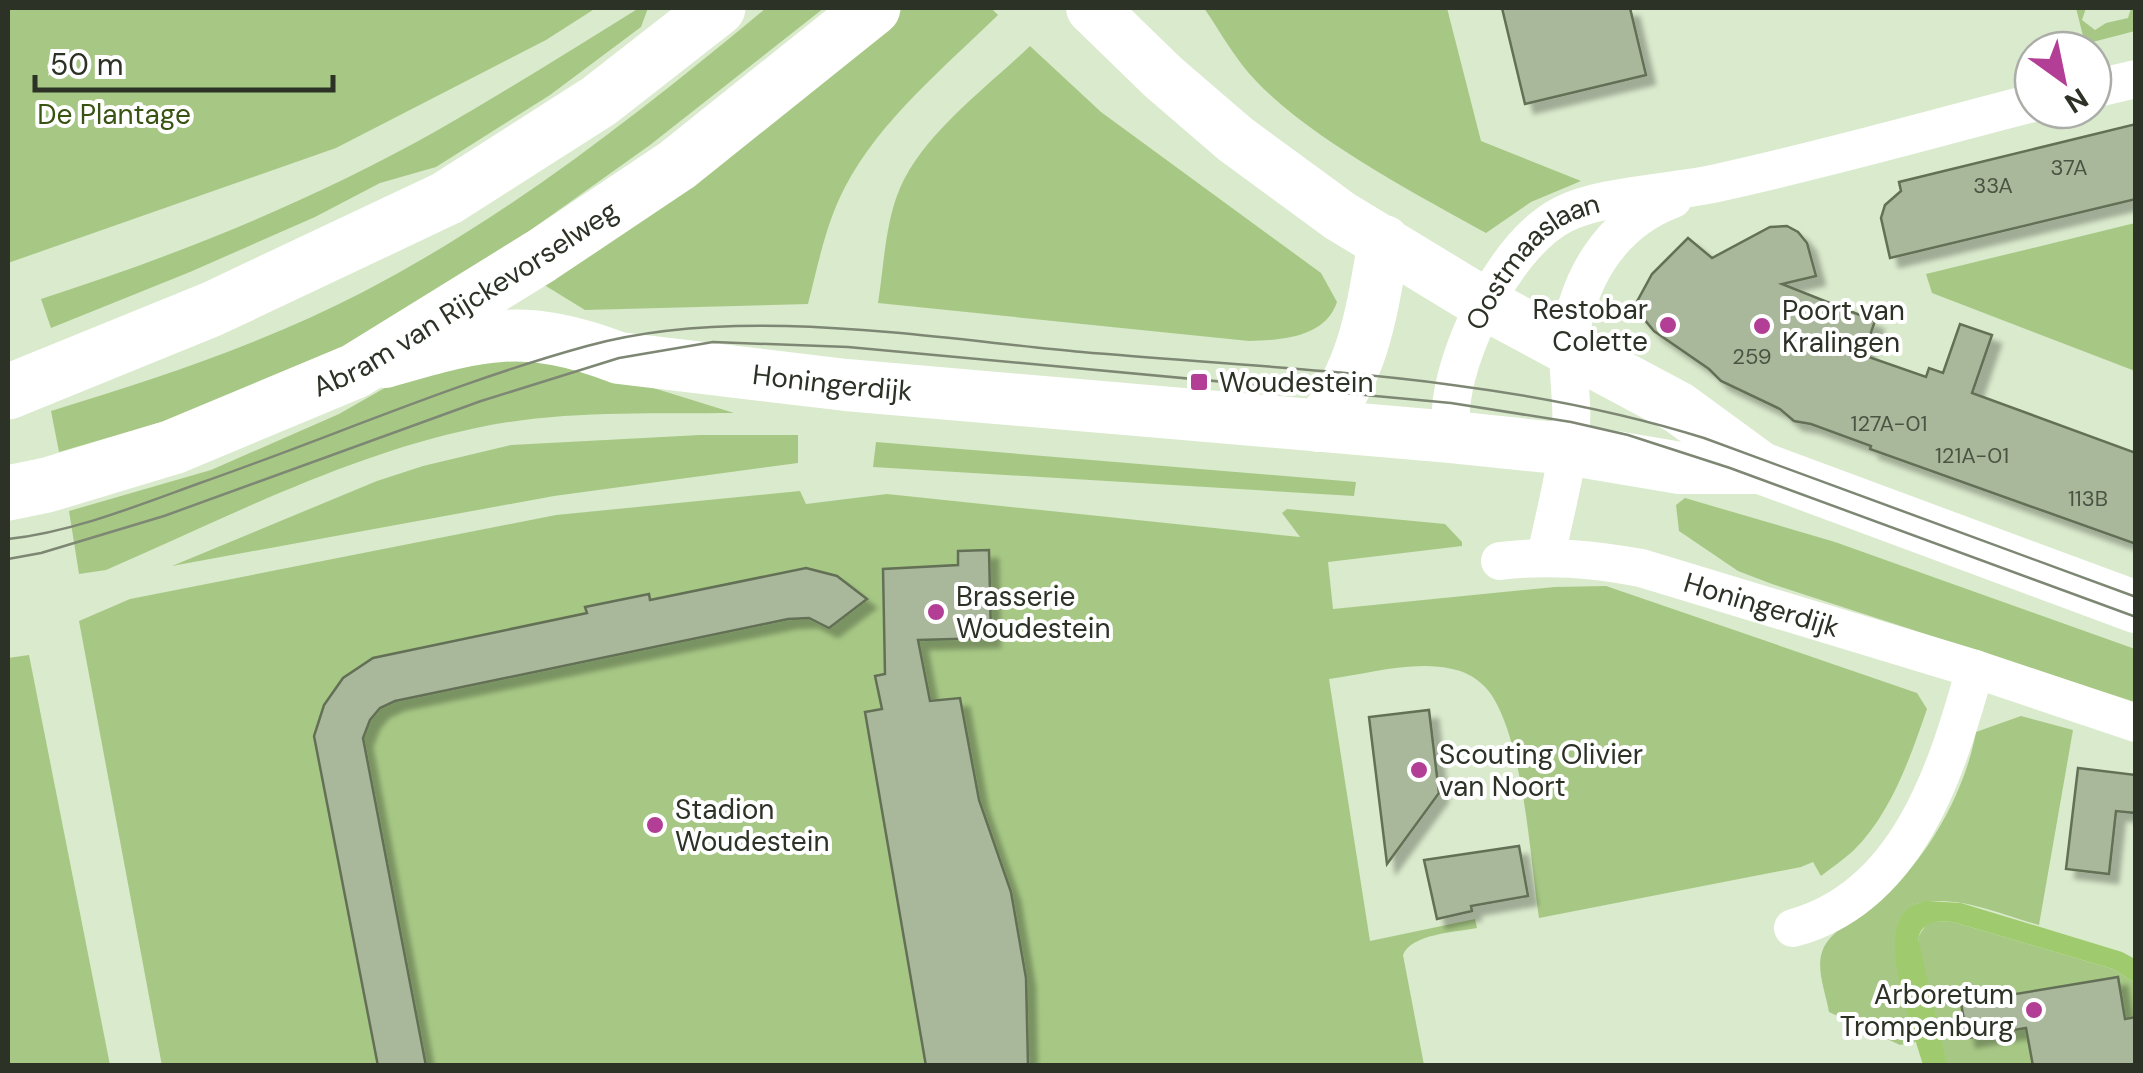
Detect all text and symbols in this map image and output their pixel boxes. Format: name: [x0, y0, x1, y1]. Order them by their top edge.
scale bar: [35, 30, 332, 92]
north arrow: [2013, 30, 2113, 130]
text: 50 m: [50, 45, 124, 84]
text: N: [2058, 79, 2095, 122]
park label: De Plantage: [37, 96, 191, 133]
house number: 37A: [2050, 153, 2088, 182]
house number: 33A: [1973, 171, 2013, 200]
street label: Oostmaaslaan: [1457, 184, 1604, 336]
street label: Abram van Rijckevorselweg: [307, 192, 625, 405]
place label: Restobar Colette: [1533, 291, 1648, 360]
place label: Poort van Kralingen: [1782, 292, 1905, 361]
marker: Restobar Colette: [1657, 314, 1679, 336]
marker: Poort van Kralingen: [1751, 315, 1773, 337]
house number: 259: [1732, 342, 1772, 371]
street label: Honingerdijk: [750, 356, 914, 409]
place label: Woudestein: [1219, 364, 1374, 401]
marker: Woudestein: [1188, 371, 1210, 393]
house number: 127A-01: [1851, 409, 1927, 438]
house number: 121A-01: [1935, 441, 2009, 470]
house number: 113B: [2068, 484, 2108, 513]
street label: Honingerdijk: [1680, 564, 1844, 645]
place label: Brasserie Woudestein: [956, 578, 1111, 647]
marker: Brasserie Woudestein: [925, 601, 947, 623]
place label: Scouting Olivier van Noort: [1439, 736, 1643, 805]
marker: Scouting Olivier van Noort: [1408, 759, 1430, 781]
place label: Stadion Woudestein: [675, 791, 830, 860]
marker: Stadion Woudestein: [644, 814, 666, 836]
place label: Arboretum Trompenburg: [1840, 976, 2014, 1045]
marker: Arboretum Trompenburg: [2023, 999, 2045, 1021]

